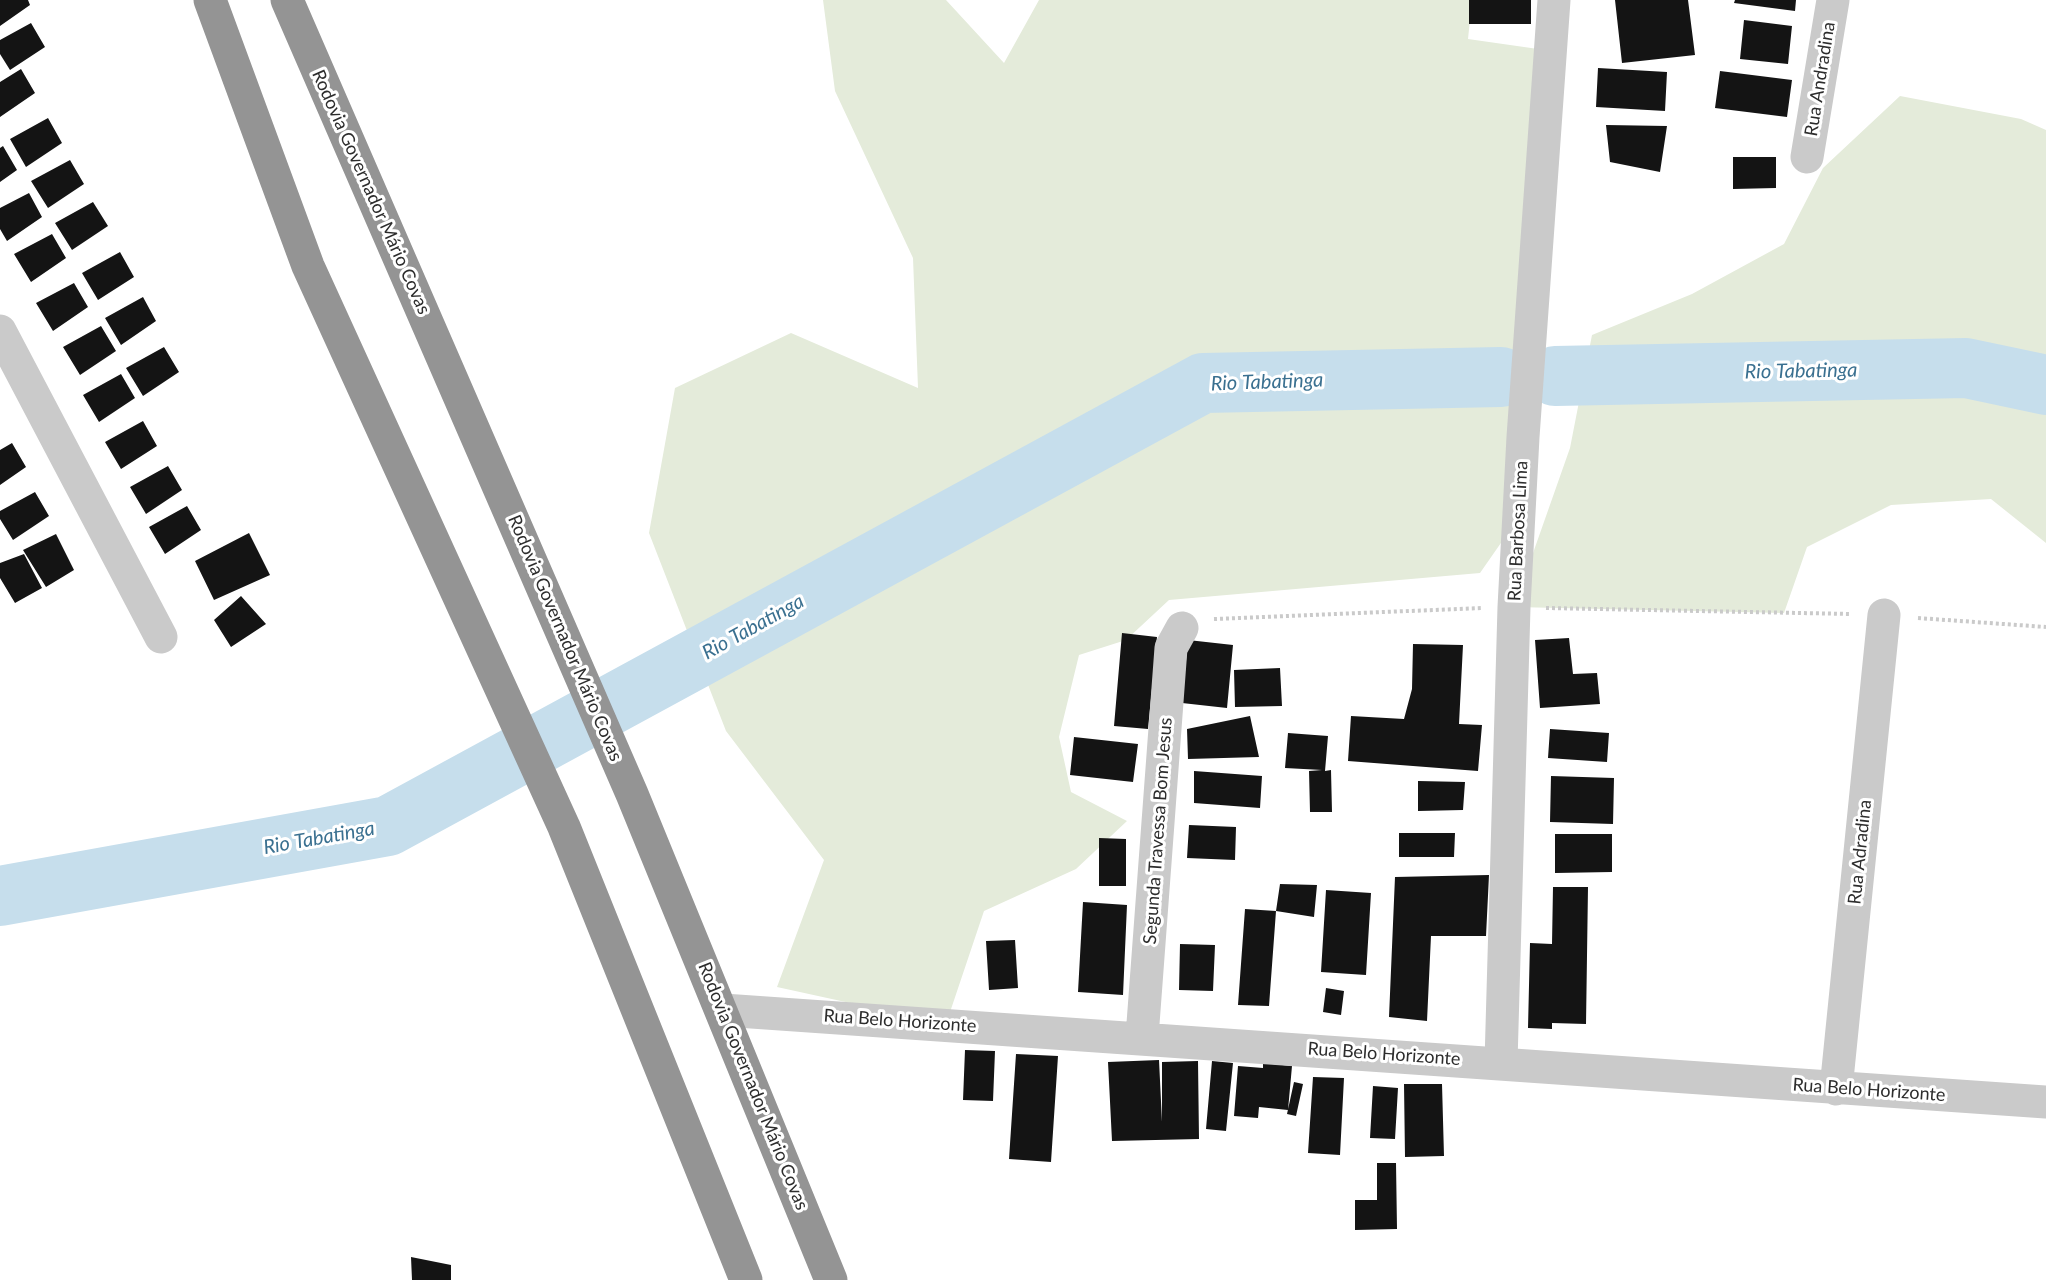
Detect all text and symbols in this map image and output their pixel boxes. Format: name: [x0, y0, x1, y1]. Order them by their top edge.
street label: Rua Andradina: [1800, 20, 1840, 138]
street label: Rodovia Governador Mário Covas: [307, 66, 435, 318]
water label: Rio Tabatinga: [1745, 358, 1857, 384]
water label: Rio Tabatinga: [1210, 368, 1324, 396]
street label: Rua Barbosa Lima: [1504, 460, 1532, 602]
street label: Rodovia Governador Mário Covas: [503, 512, 627, 764]
water label: Rio Tabatinga: [698, 589, 808, 665]
street label: Segunda Travessa Bom Jesus: [1139, 717, 1177, 945]
street label: Rua Adradina: [1844, 799, 1876, 905]
water label: Rio Tabatinga: [261, 816, 377, 860]
street label: Rodovia Governador Mário Covas: [693, 959, 813, 1213]
street label: Rua Belo Horizonte: [823, 1005, 977, 1037]
street label: Rua Belo Horizonte: [1307, 1038, 1461, 1070]
street label: Rua Belo Horizonte: [1792, 1074, 1946, 1106]

